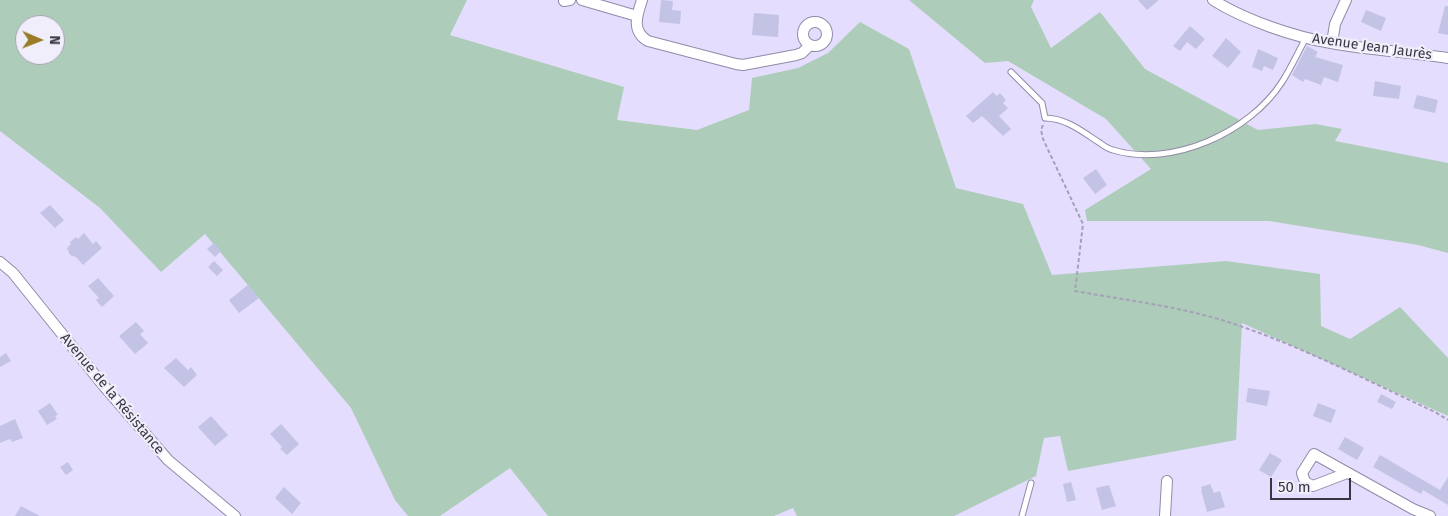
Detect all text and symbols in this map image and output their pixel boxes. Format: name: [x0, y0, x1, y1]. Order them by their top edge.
north arrow: [15, 15, 65, 65]
street label: Avenue Jean Jaurès: [1311, 30, 1433, 64]
text: N: [46, 35, 63, 45]
street label: Avenue de la Résistance: [56, 330, 168, 458]
scale bar: [1273, 468, 1354, 500]
text: 50 m: [1278, 478, 1311, 496]

